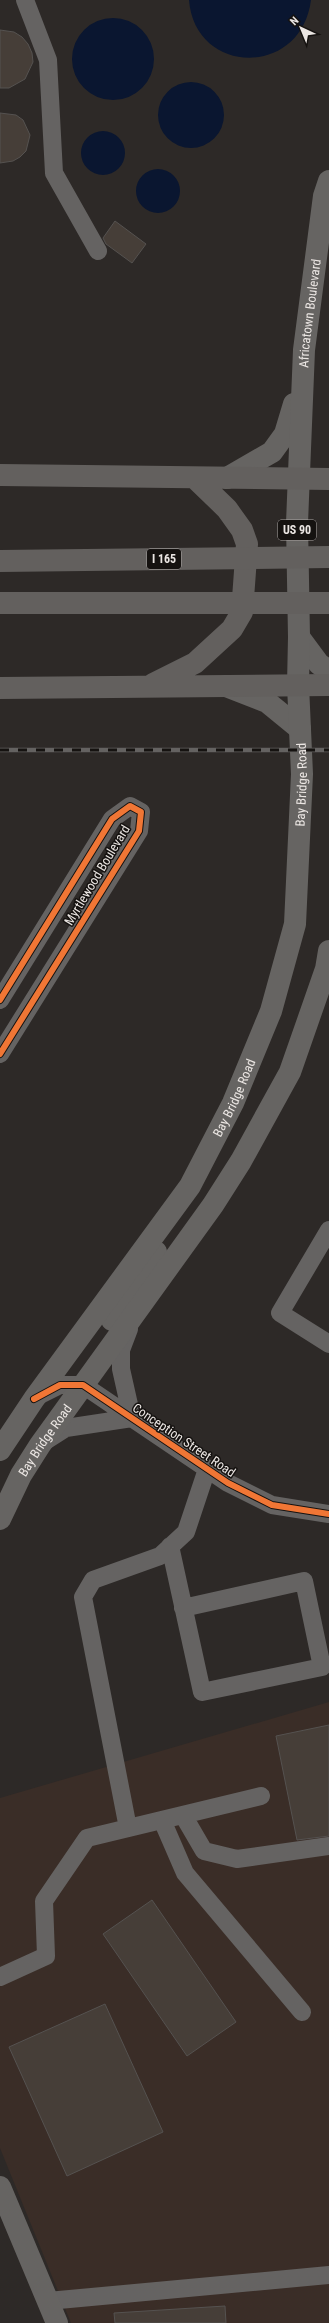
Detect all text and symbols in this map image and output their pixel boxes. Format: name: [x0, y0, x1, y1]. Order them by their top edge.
north arrow: [281, 8, 321, 48]
text: N: [287, 14, 302, 28]
street label: Africatown Boulevard: [296, 258, 323, 368]
road number: US 90: [278, 520, 316, 540]
road number: I 165: [147, 549, 181, 569]
street label: Bay Bridge Road: [292, 743, 310, 827]
street label: Myrtlewood Boulevard: [61, 822, 133, 928]
street label: Bay Bridge Road: [209, 1057, 258, 1139]
street label: Conception Street Road: [130, 1400, 238, 1480]
street label: Bay Bridge Road: [15, 1401, 75, 1479]

